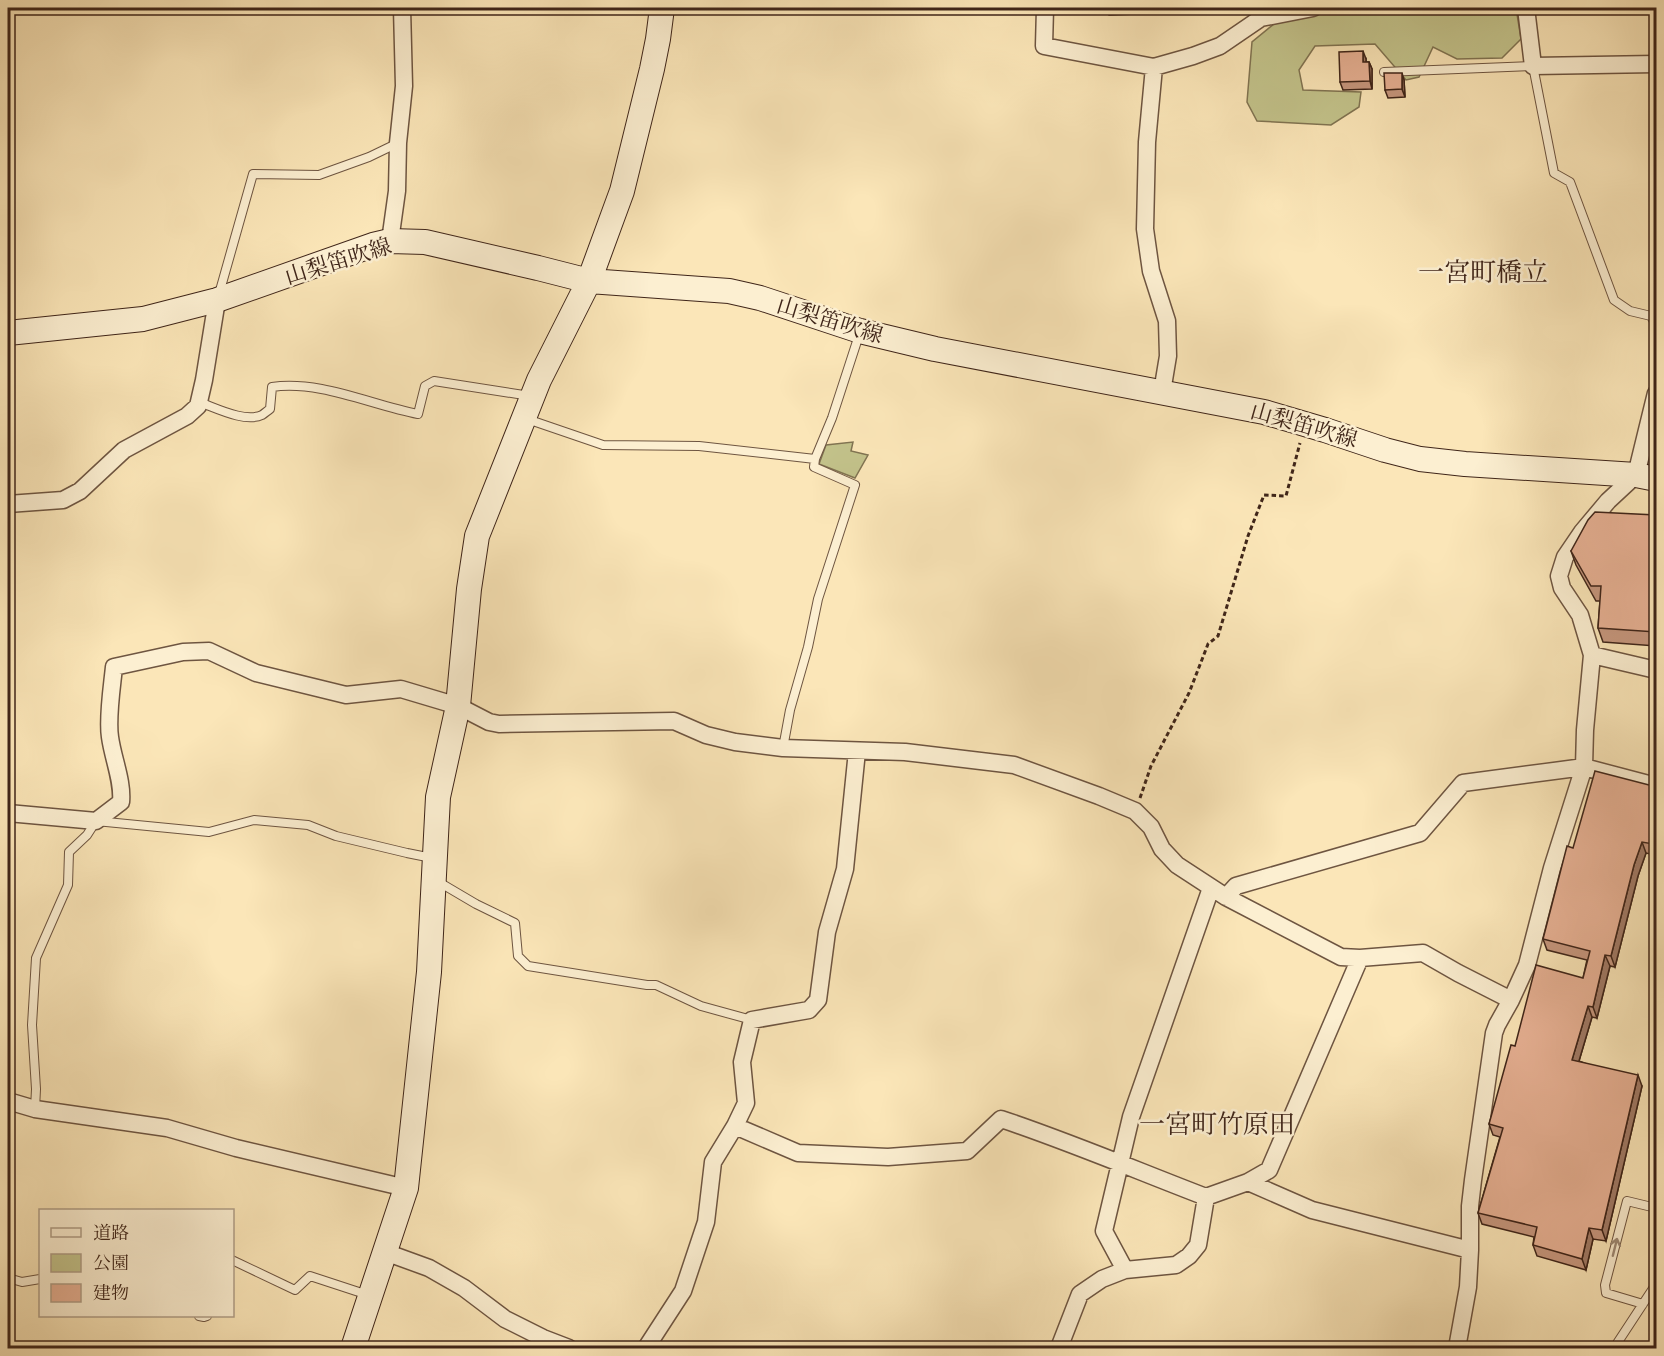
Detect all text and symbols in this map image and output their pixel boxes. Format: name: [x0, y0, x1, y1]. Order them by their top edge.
street label: 山梨笛吹線: [281, 231, 395, 291]
district label: 一宮町橋立: [1418, 255, 1548, 289]
street label: 山梨笛吹線: [773, 290, 887, 350]
street label: 山梨笛吹線: [1247, 396, 1361, 454]
district label: 一宮町竹原田: [1139, 1107, 1295, 1141]
legend: [39, 1209, 234, 1317]
text: 道路: [93, 1221, 129, 1244]
one-way arrow: [1609, 1238, 1621, 1257]
text: 公園: [93, 1251, 129, 1274]
text: 建物: [93, 1281, 129, 1304]

